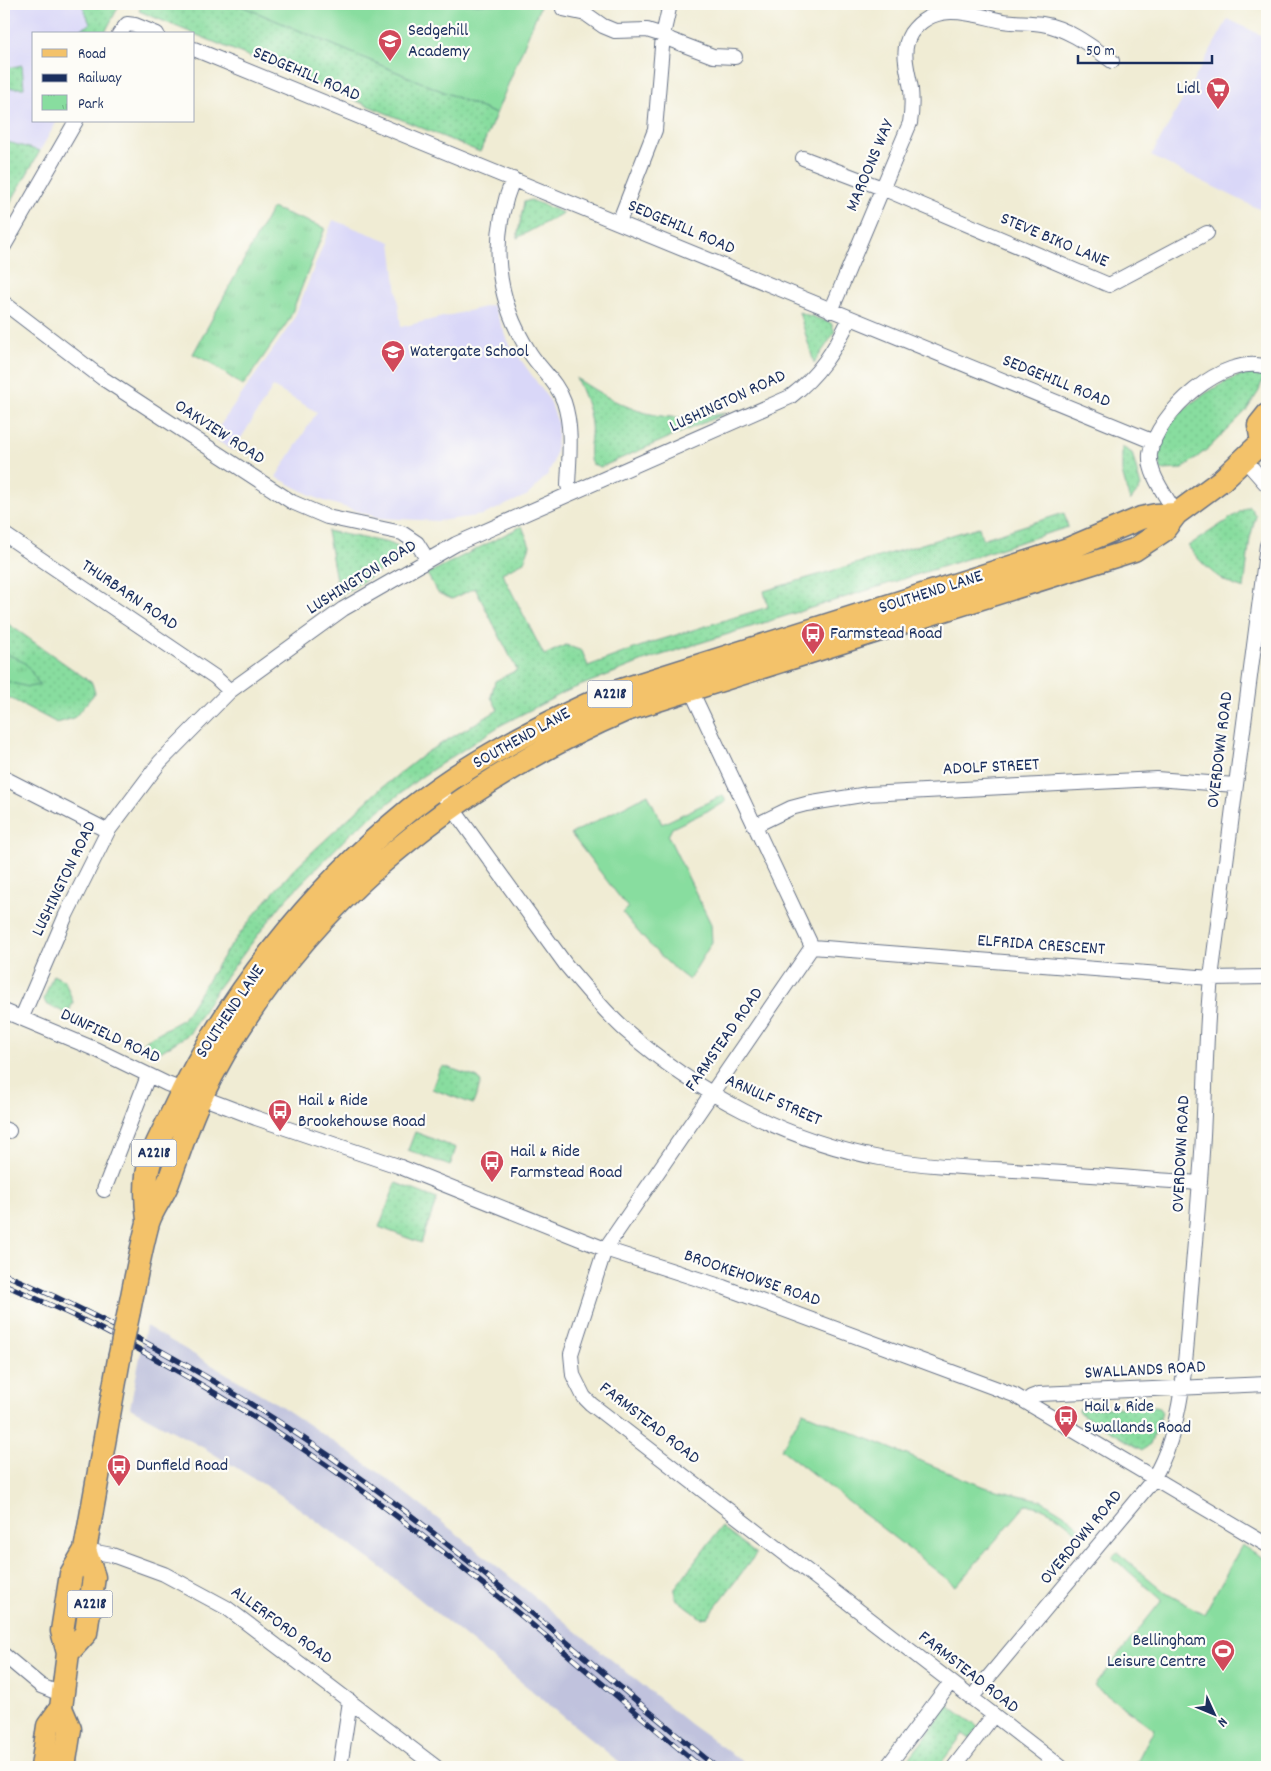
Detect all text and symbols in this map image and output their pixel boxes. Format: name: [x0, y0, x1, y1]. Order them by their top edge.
place label: Sedgehill Academy: [408, 19, 470, 65]
school or university icon: Sedgehill Academy: [377, 28, 403, 62]
legend: [32, 32, 195, 122]
scale bar: [1078, 32, 1212, 64]
street label: SEDGEHILL ROAD: [248, 41, 364, 109]
text: 50 m: [1086, 41, 1115, 63]
text: Road: [78, 44, 106, 66]
text: Railway: [78, 68, 122, 90]
supermarket icon: Lidl: [1205, 76, 1231, 110]
place label: Lidl: [1177, 77, 1201, 102]
text: Park: [78, 94, 104, 116]
street label: MAROONS WAY: [840, 115, 902, 216]
street label: SEDGEHILL ROAD: [623, 194, 739, 262]
street label: STEVE BIKO LANE: [996, 207, 1112, 275]
school or university icon: Watergate School: [380, 339, 406, 373]
place label: Watergate School: [410, 340, 529, 365]
street label: SEDGEHILL ROAD: [998, 349, 1114, 415]
street label: LUSHINGTON ROAD: [666, 364, 790, 440]
street label: OAKVIEW ROAD: [169, 394, 269, 472]
street label: LUSHINGTON ROAD: [302, 534, 422, 622]
street label: THURBARN ROAD: [75, 554, 183, 638]
street label: SOUTHEND LANE: [876, 564, 986, 622]
bus stop icon: Farmstead Road: [800, 621, 826, 655]
place label: Farmstead Road: [830, 622, 942, 647]
road number: A2218: [588, 681, 632, 708]
street label: OVERDOWN ROAD: [1201, 690, 1241, 810]
street label: SOUTHEND LANE: [469, 702, 575, 776]
street label: ADOLF STREET: [942, 753, 1040, 783]
street label: LUSHINGTON ROAD: [26, 817, 104, 941]
street label: ELFRIDA CRESCENT: [976, 929, 1106, 963]
street label: SOUTHEND LANE: [190, 960, 272, 1064]
street label: FARMSTEAD ROAD: [680, 983, 770, 1097]
street label: DUNFIELD ROAD: [56, 1003, 164, 1071]
street label: ARNULF STREET: [721, 1069, 825, 1133]
place label: Hail & Ride Brookehowse Road: [298, 1089, 426, 1135]
street label: OVERDOWN ROAD: [1166, 1095, 1198, 1213]
bus stop icon: Hail & Ride Brookehowse Road: [267, 1098, 293, 1132]
road number: A2218: [132, 1140, 176, 1166]
place label: Hail & Ride Farmstead Road: [510, 1140, 622, 1186]
bus stop icon: Hail & Ride Farmstead Road: [479, 1149, 505, 1183]
street label: BROOKEHOWSE ROAD: [680, 1244, 824, 1314]
street label: SWALLANDS ROAD: [1084, 1355, 1206, 1387]
street label: FARMSTEAD ROAD: [593, 1377, 705, 1471]
place label: Hail & Ride Swallands Road: [1084, 1395, 1191, 1441]
bus stop icon: Hail & Ride Swallands Road: [1053, 1404, 1079, 1438]
bus stop icon: Dunfield Road: [106, 1453, 132, 1487]
place label: Dunfield Road: [136, 1454, 228, 1479]
street label: OVERDOWN ROAD: [1035, 1485, 1129, 1591]
street label: ALLERFORD ROAD: [225, 1581, 337, 1671]
road number: A2218: [68, 1590, 112, 1618]
street label: FARMSTEAD ROAD: [912, 1626, 1024, 1720]
place label: Bellingham Leisure Centre: [1107, 1629, 1206, 1675]
sports icon: Bellingham Leisure Centre: [1210, 1638, 1236, 1672]
north arrow: [1188, 1688, 1238, 1738]
text: N: [1212, 1712, 1232, 1731]

